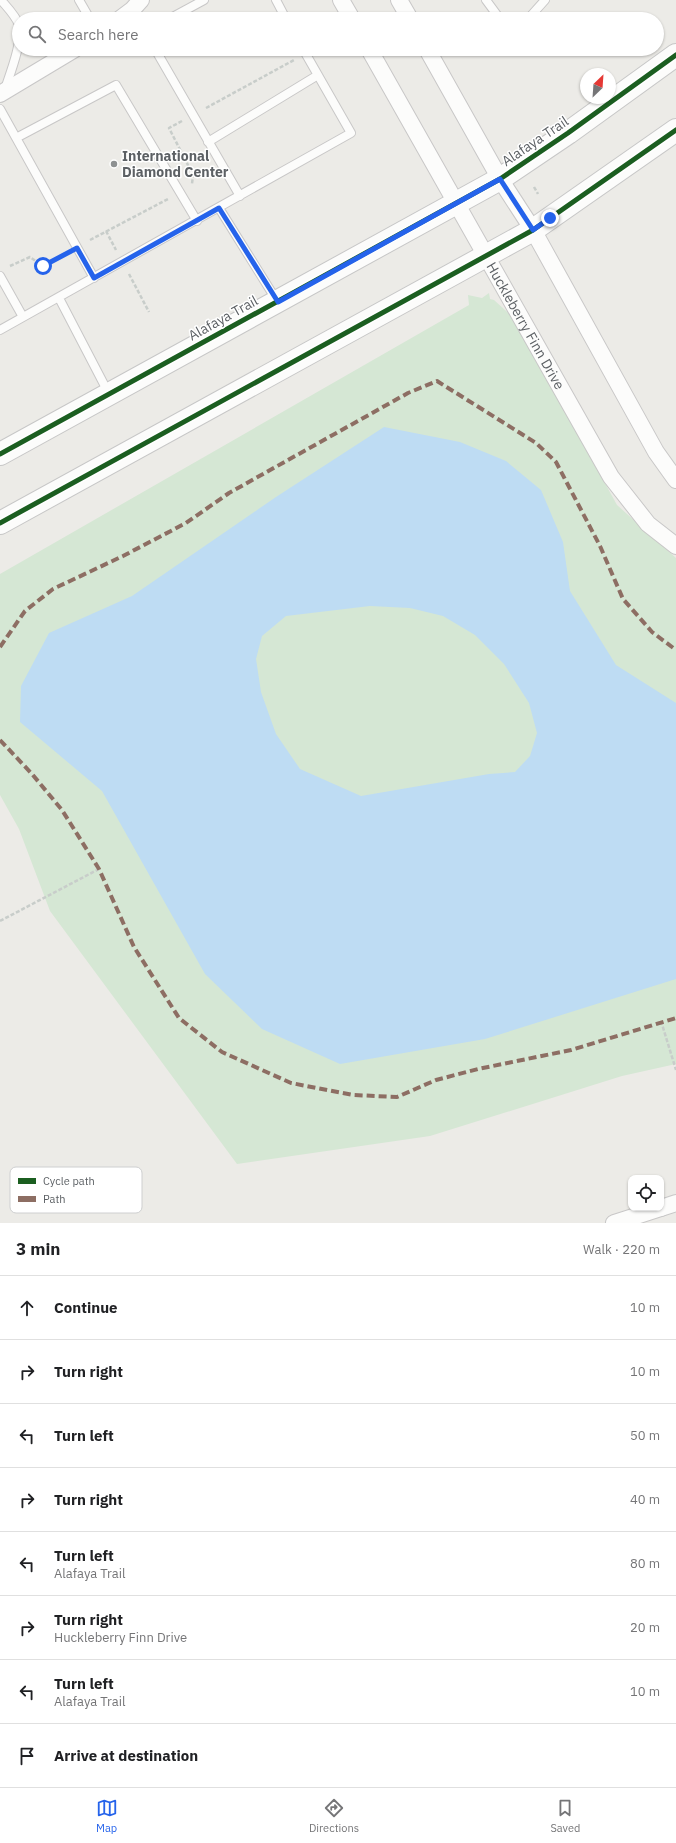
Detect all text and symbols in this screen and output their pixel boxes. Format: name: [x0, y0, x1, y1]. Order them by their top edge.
search box: [12, 12, 664, 56]
icon: search: [26, 23, 48, 45]
text: Search here: [58, 25, 138, 44]
north arrow: [580, 68, 616, 104]
street label: Alafaya Trail: [498, 112, 572, 170]
place label: International Diamond Center: [122, 147, 229, 181]
marker: International Diamond Center: [109, 159, 119, 169]
route end: [541, 209, 559, 227]
route start: [34, 257, 52, 275]
street label: Huckleberry Finn Drive: [482, 259, 569, 393]
street label: Alafaya Trail: [185, 291, 261, 345]
legend: [10, 1167, 142, 1213]
text: Cycle path: [43, 1174, 95, 1188]
map controls: [628, 1175, 664, 1211]
button: locate: [628, 1175, 664, 1211]
text: Path: [43, 1192, 66, 1206]
text: 3 min: [16, 1238, 60, 1260]
text: Walk · 220 m: [583, 1241, 660, 1258]
icon: ahead: [16, 1297, 38, 1319]
text: Continue: [54, 1298, 118, 1317]
text: 10 m: [630, 1299, 660, 1316]
icon: right: [16, 1361, 38, 1383]
text: Turn right: [54, 1362, 123, 1381]
text: 10 m: [630, 1363, 660, 1380]
icon: left: [16, 1425, 38, 1447]
text: Turn left: [54, 1426, 114, 1445]
text: 50 m: [630, 1427, 660, 1444]
icon: right: [16, 1489, 38, 1511]
text: Turn right: [54, 1490, 123, 1509]
text: 40 m: [630, 1491, 660, 1508]
text: Turn left: [54, 1546, 114, 1565]
icon: left: [16, 1553, 38, 1575]
text: 80 m: [630, 1555, 660, 1572]
text: Alafaya Trail: [54, 1565, 126, 1582]
text: Turn right: [54, 1610, 123, 1629]
icon: right: [16, 1617, 38, 1639]
text: 20 m: [630, 1619, 660, 1636]
text: Huckleberry Finn Drive: [54, 1629, 187, 1646]
text: Turn left: [54, 1674, 114, 1693]
icon: left: [16, 1681, 38, 1703]
text: 10 m: [630, 1683, 660, 1700]
text: Alafaya Trail: [54, 1693, 126, 1710]
icon: arrive: [16, 1745, 38, 1767]
text: Arrive at destination: [54, 1746, 198, 1765]
tab: Map: [96, 1797, 118, 1835]
tab: Directions: [309, 1797, 359, 1835]
tab: Saved: [550, 1797, 580, 1835]

